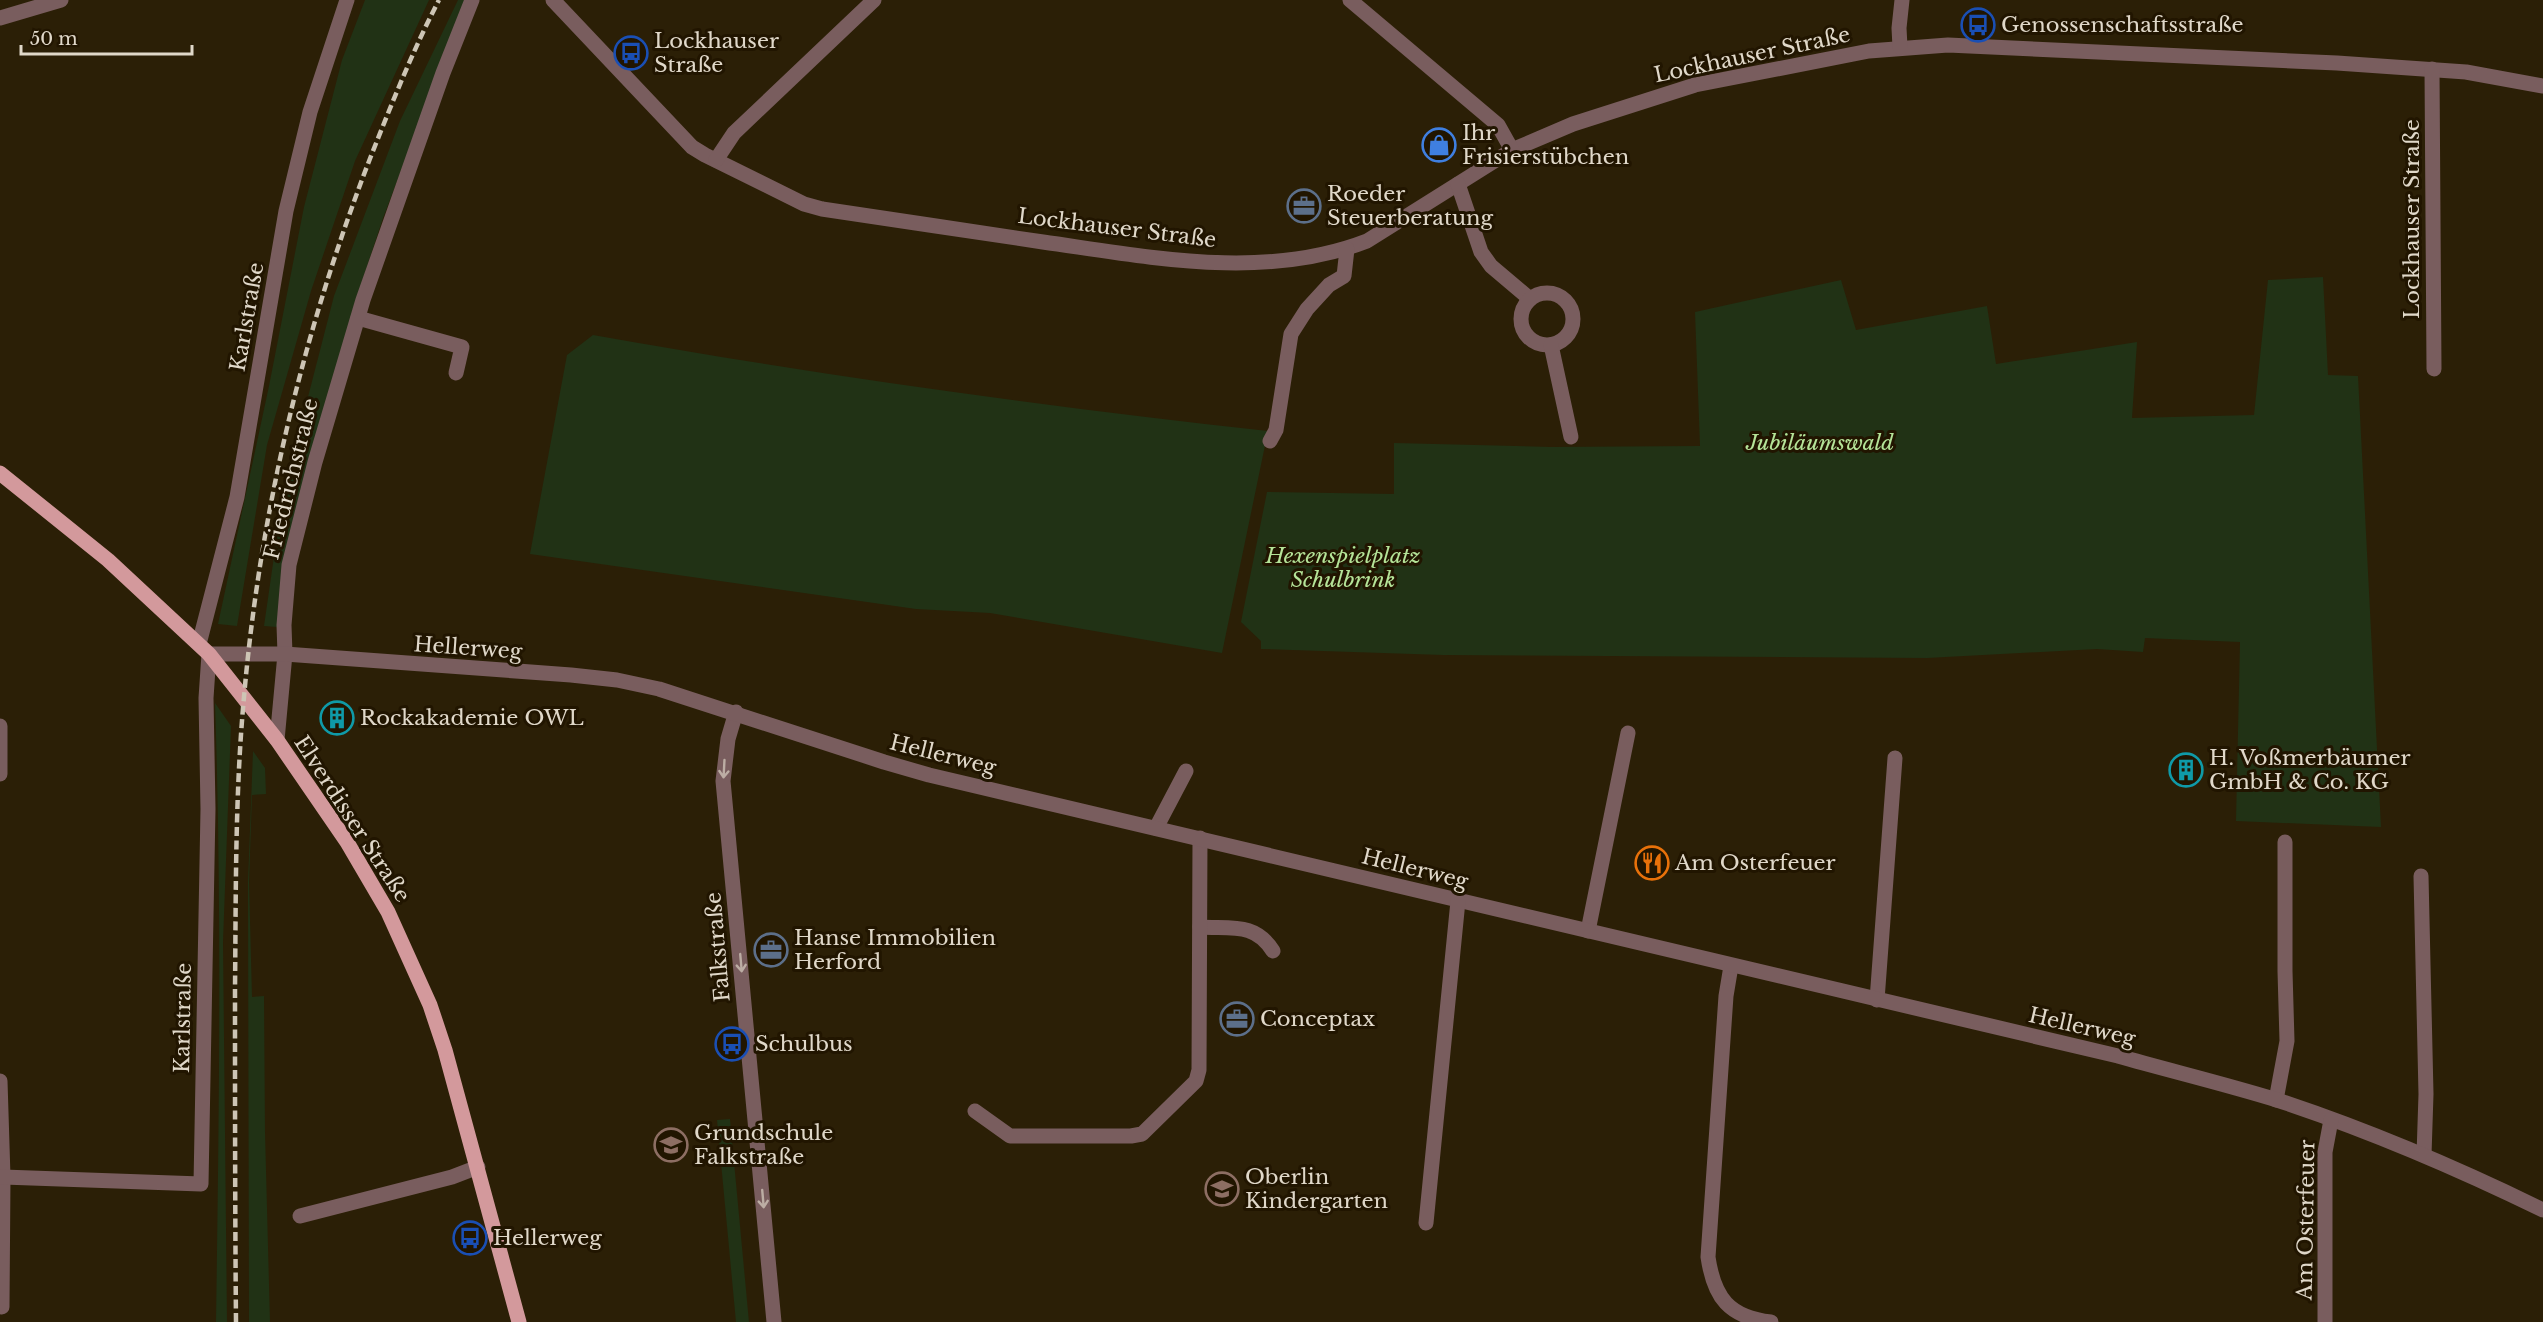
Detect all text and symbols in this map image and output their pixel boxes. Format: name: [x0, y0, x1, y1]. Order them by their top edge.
bus stop icon: Genossenschaftsstraße: [1960, 7, 1996, 43]
place label: Genossenschaftsstraße: [2001, 12, 2244, 38]
scale bar: [21, 18, 192, 56]
street label: Lockhauser Straße: [1652, 22, 1852, 88]
text: 50 m: [30, 28, 78, 50]
place label: Lockhauser Straße: [654, 28, 779, 78]
bus stop icon: Lockhauser Straße: [613, 35, 649, 71]
street label: Lockhauser Straße: [2399, 119, 2425, 319]
place label: Ihr Frisierstübchen: [1462, 120, 1629, 170]
shop icon: Ihr Frisierstübchen: [1421, 127, 1457, 163]
place label: Roeder Steuerberatung: [1327, 181, 1493, 231]
office icon: Roeder Steuerberatung: [1286, 188, 1322, 224]
street label: Lockhauser Straße: [1016, 203, 1218, 253]
street label: Karlstraße: [225, 260, 269, 374]
street label: Friedrichstraße: [258, 395, 324, 563]
park label: Jubiläumswald: [1745, 430, 1894, 456]
park label: Hexenspielplatz Schulbrink: [1265, 543, 1421, 593]
street label: Hellerweg: [413, 631, 524, 665]
building icon: Rockakademie OWL: [319, 700, 355, 736]
place label: Rockakademie OWL: [360, 705, 584, 731]
street label: Hellerweg: [887, 729, 999, 781]
street label: Elverdisser Straße: [288, 731, 416, 907]
place label: H. Voßmerbäumer GmbH & Co. KG: [2209, 745, 2411, 795]
building icon: H. Voßmerbäumer GmbH & Co. KG: [2168, 752, 2204, 788]
one-way arrow: [718, 758, 730, 778]
street label: Hellerweg: [1359, 843, 1471, 895]
restaurant icon: Am Osterfeuer: [1634, 845, 1670, 881]
place label: Am Osterfeuer: [1674, 850, 1836, 876]
street label: Falkstraße: [700, 891, 736, 1003]
place label: Hanse Immobilien Herford: [794, 925, 996, 975]
office icon: Hanse Immobilien Herford: [753, 932, 789, 968]
one-way arrow: [736, 953, 747, 973]
street label: Karlstraße: [169, 963, 197, 1073]
office icon: Conceptax: [1219, 1001, 1255, 1037]
street label: Hellerweg: [2026, 1002, 2138, 1052]
place label: Conceptax: [1260, 1006, 1375, 1032]
bus stop icon: Schulbus: [714, 1026, 750, 1062]
place label: Schulbus: [755, 1031, 852, 1057]
place label: Grundschule Falkstraße: [694, 1120, 833, 1170]
school or university icon: Grundschule Falkstraße: [653, 1127, 689, 1163]
street label: Am Osterfeuer: [2292, 1139, 2320, 1302]
place label: Oberlin Kindergarten: [1245, 1164, 1388, 1214]
school or university icon: Oberlin Kindergarten: [1204, 1171, 1240, 1207]
one-way arrow: [758, 1189, 769, 1209]
bus stop icon: Hellerweg: [452, 1220, 488, 1256]
place label: Hellerweg: [493, 1225, 602, 1251]

